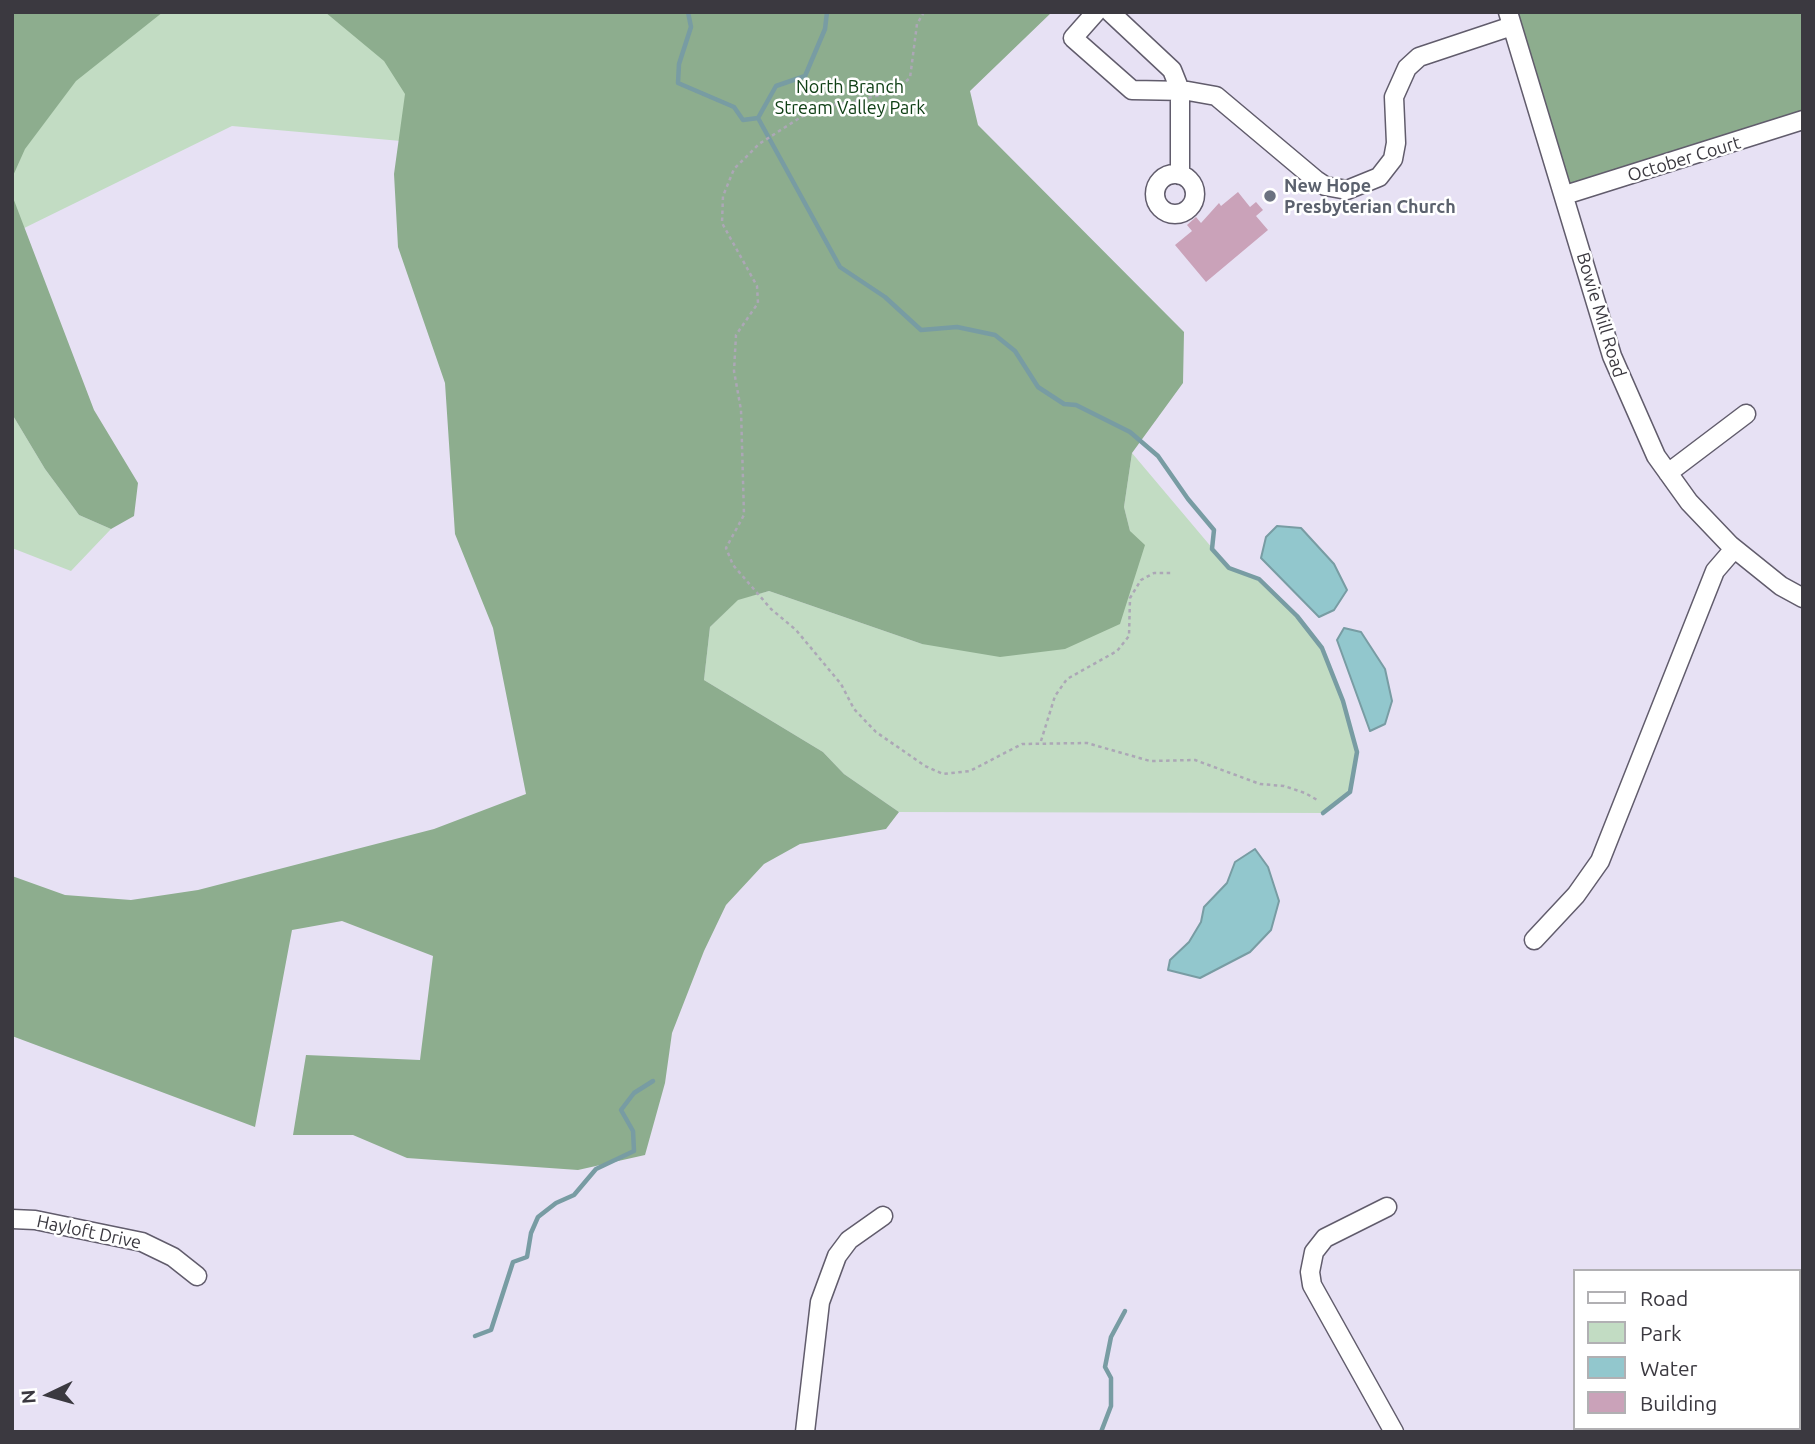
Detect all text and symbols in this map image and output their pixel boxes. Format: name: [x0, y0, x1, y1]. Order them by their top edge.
park label: North Branch Stream Valley Park: [775, 76, 925, 119]
street label: October Court: [1625, 132, 1743, 186]
place label: New Hope Presbyterian Church: [1284, 175, 1456, 218]
marker: New Hope Presbyterian Church: [1262, 188, 1278, 204]
street label: Bowie Mill Road: [1572, 250, 1630, 380]
street label: Hayloft Drive: [35, 1210, 143, 1254]
legend: [1574, 1269, 1801, 1430]
text: Road: [1640, 1286, 1688, 1310]
text: Park: [1640, 1321, 1682, 1345]
text: Water: [1640, 1356, 1698, 1380]
north arrow: [14, 1360, 84, 1430]
text: N: [17, 1389, 40, 1405]
text: Building: [1640, 1391, 1717, 1415]

